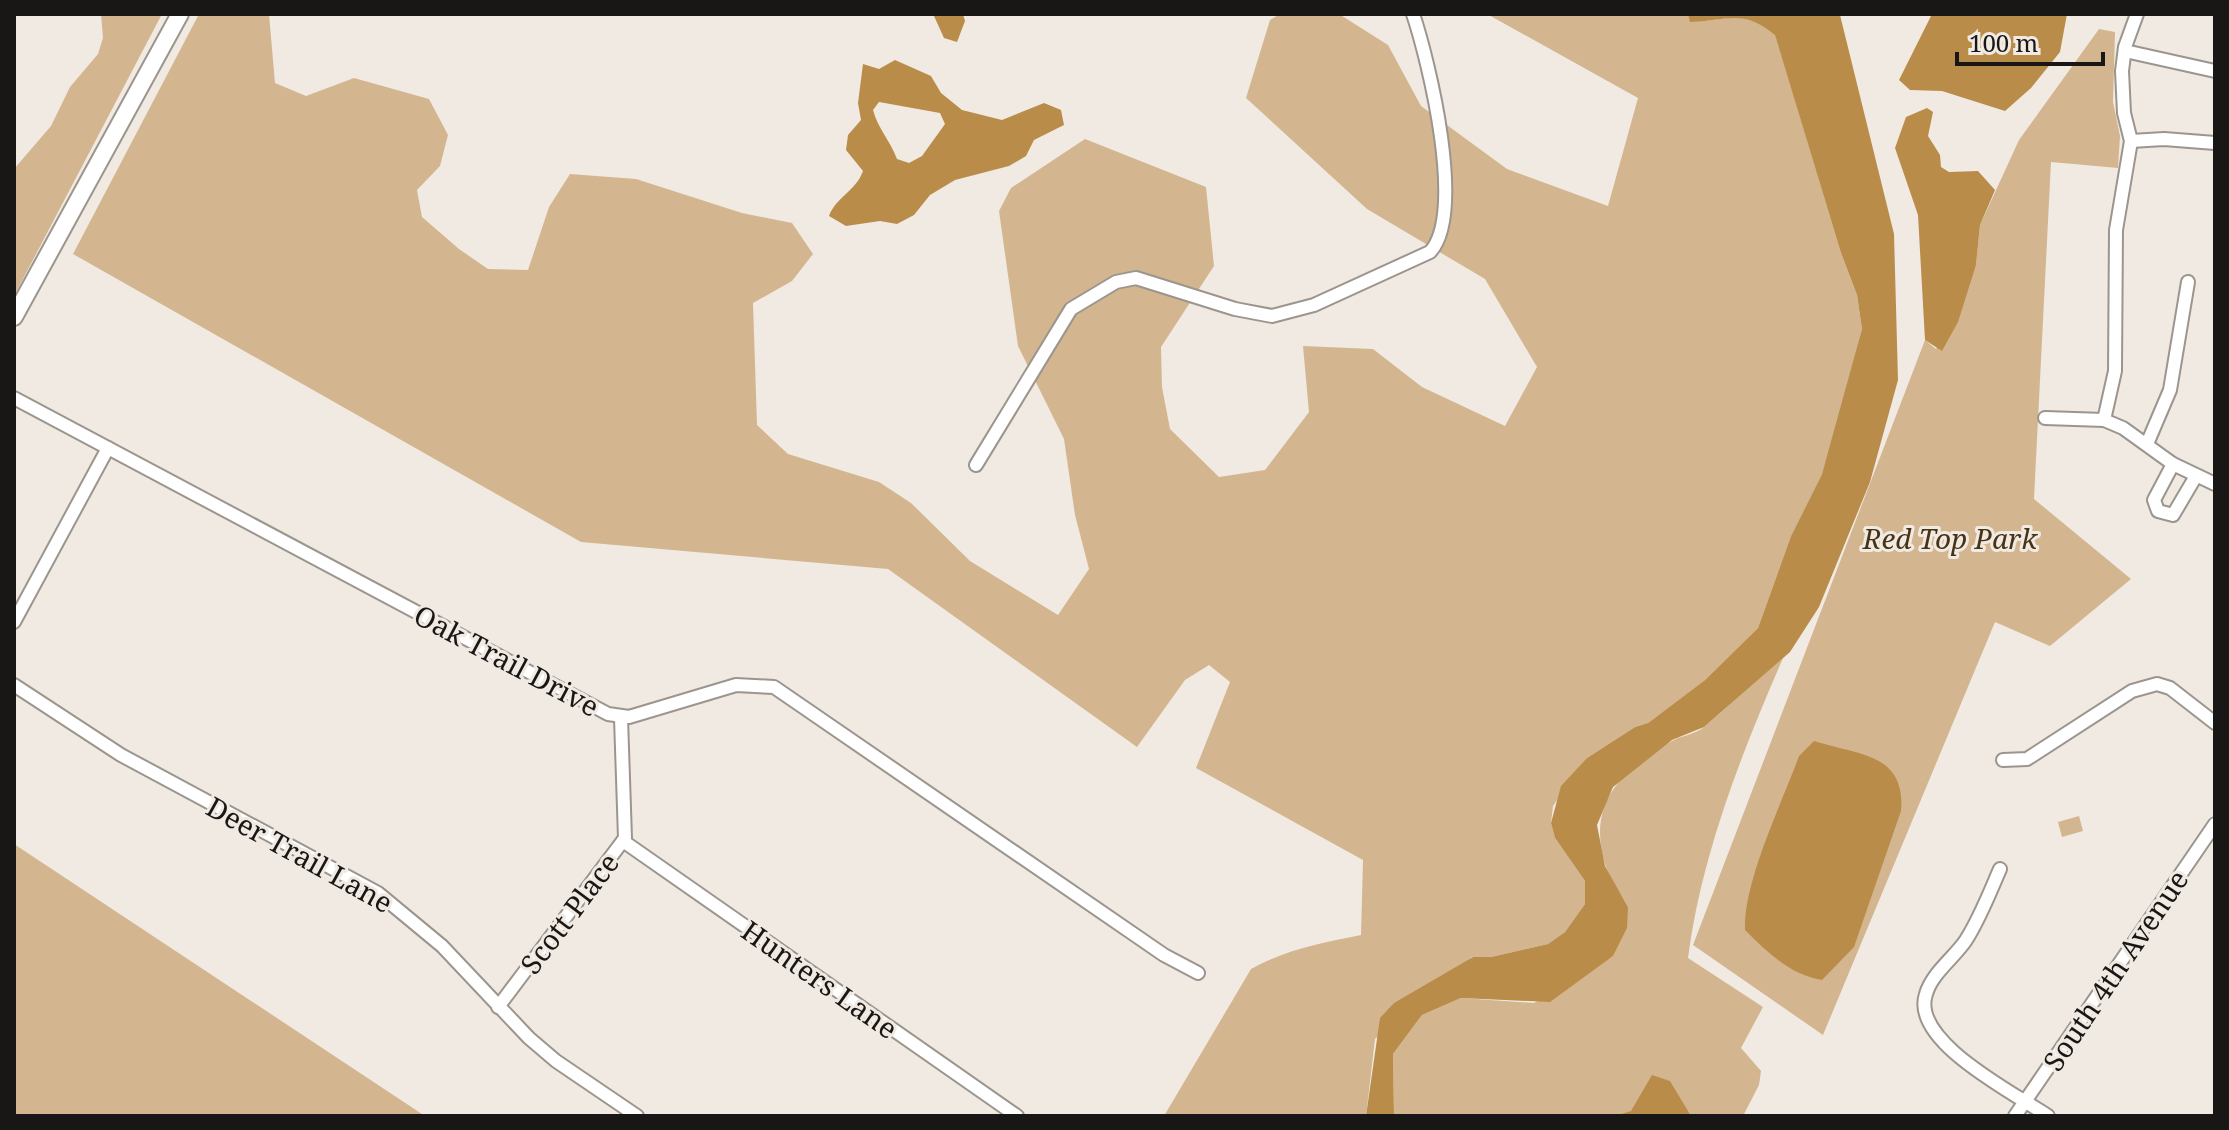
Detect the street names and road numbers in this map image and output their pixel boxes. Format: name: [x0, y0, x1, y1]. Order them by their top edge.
street label: Oak Trail Drive: [408, 595, 606, 725]
street label: Deer Trail Lane: [200, 787, 400, 921]
street label: Scott Place: [511, 845, 627, 981]
street label: South 4th Avenue: [2034, 862, 2196, 1078]
street label: Hunters Lane: [734, 911, 906, 1047]

